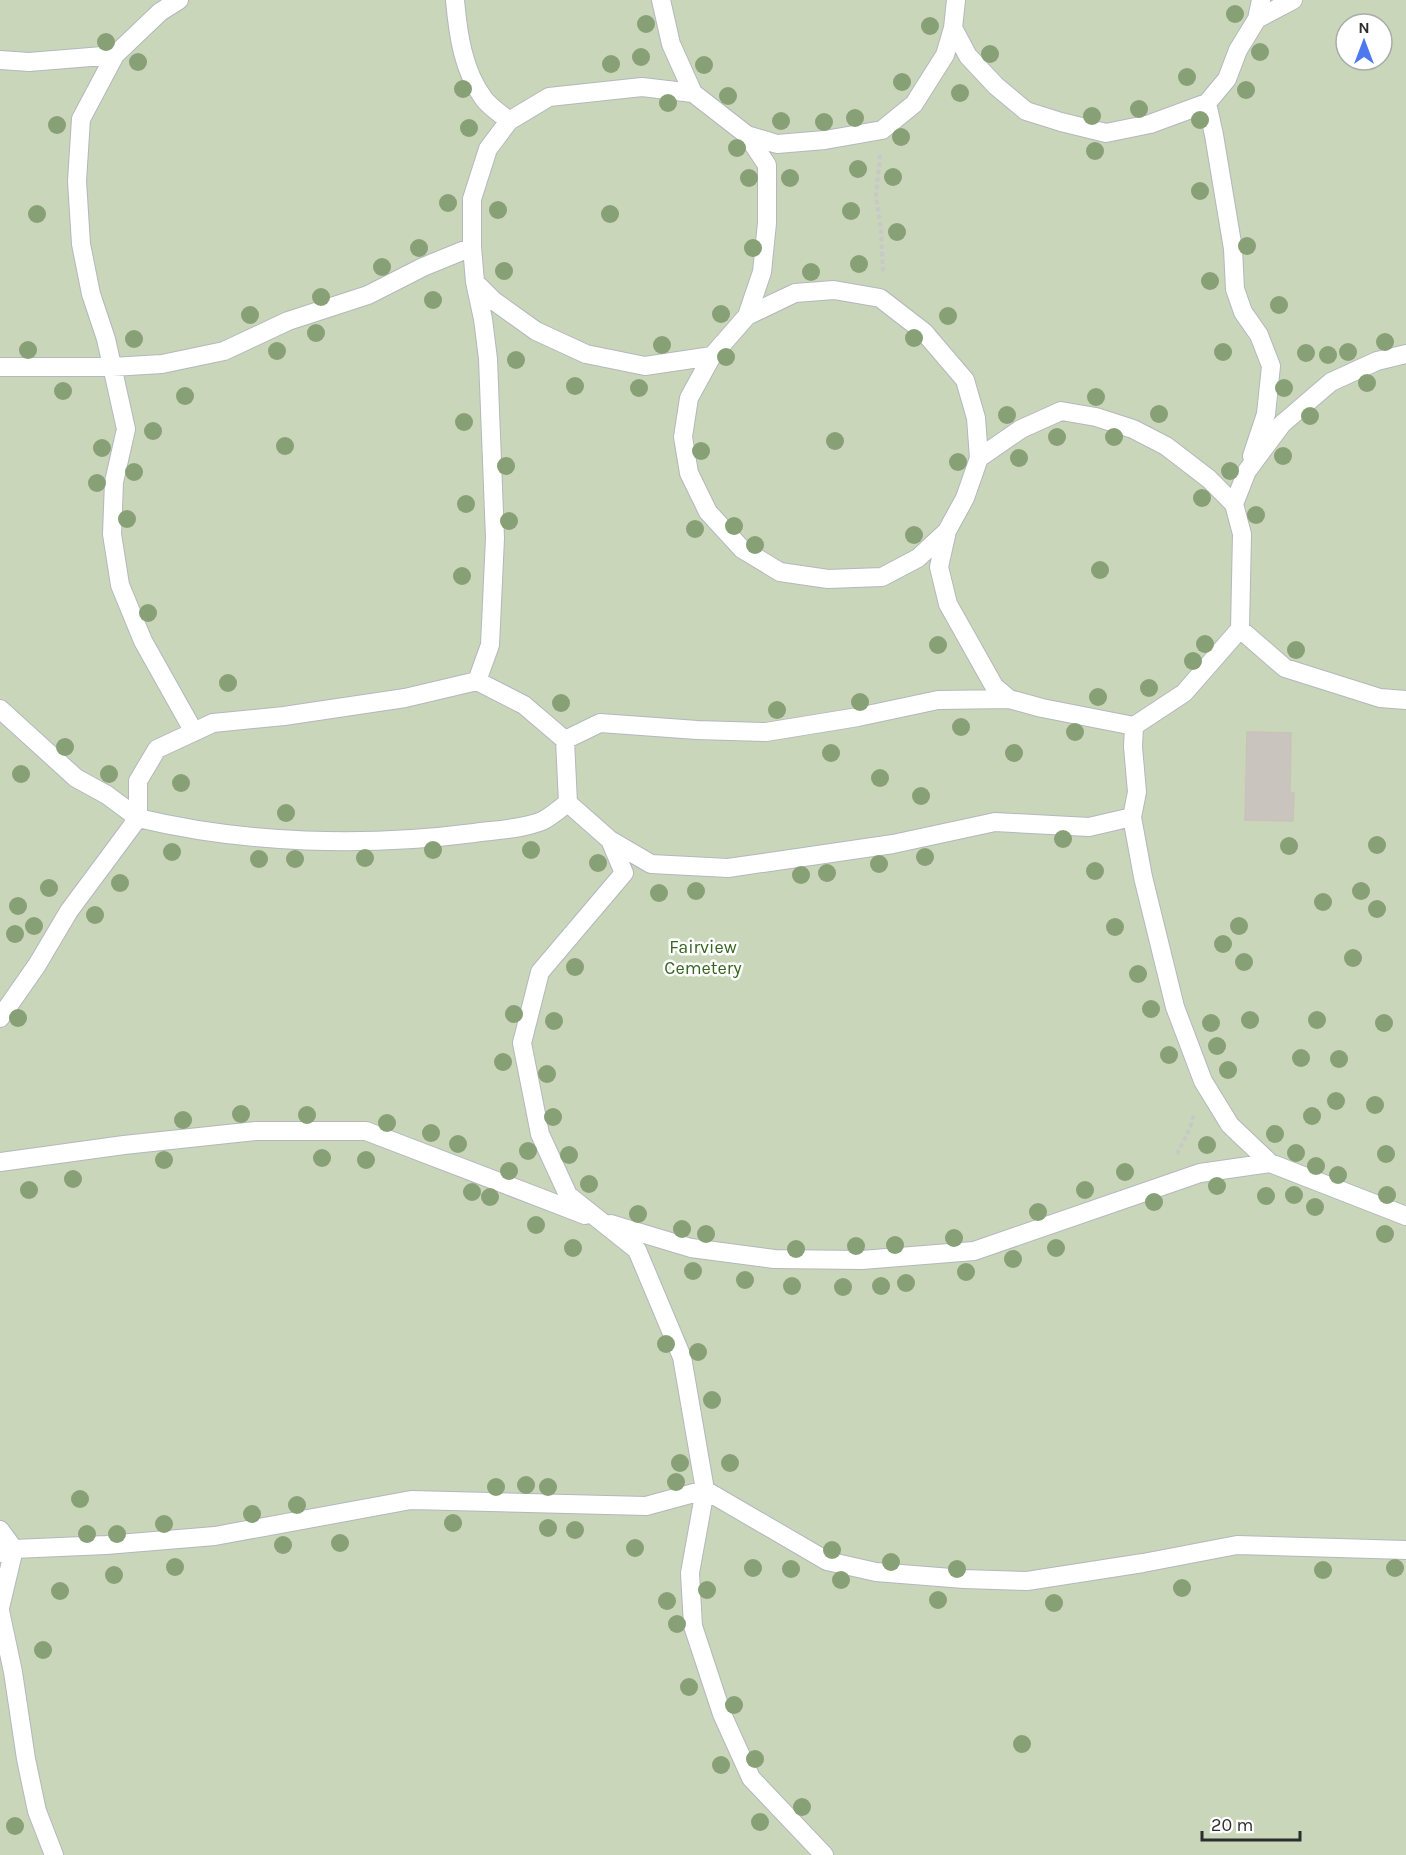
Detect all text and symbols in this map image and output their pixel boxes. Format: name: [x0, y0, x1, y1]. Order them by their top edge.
north arrow: [1334, 12, 1394, 72]
text: N: [1358, 18, 1370, 37]
park label: Fairview Cemetery: [664, 936, 742, 979]
scale bar: [1202, 1804, 1300, 1842]
text: 20 m: [1211, 1814, 1253, 1836]

